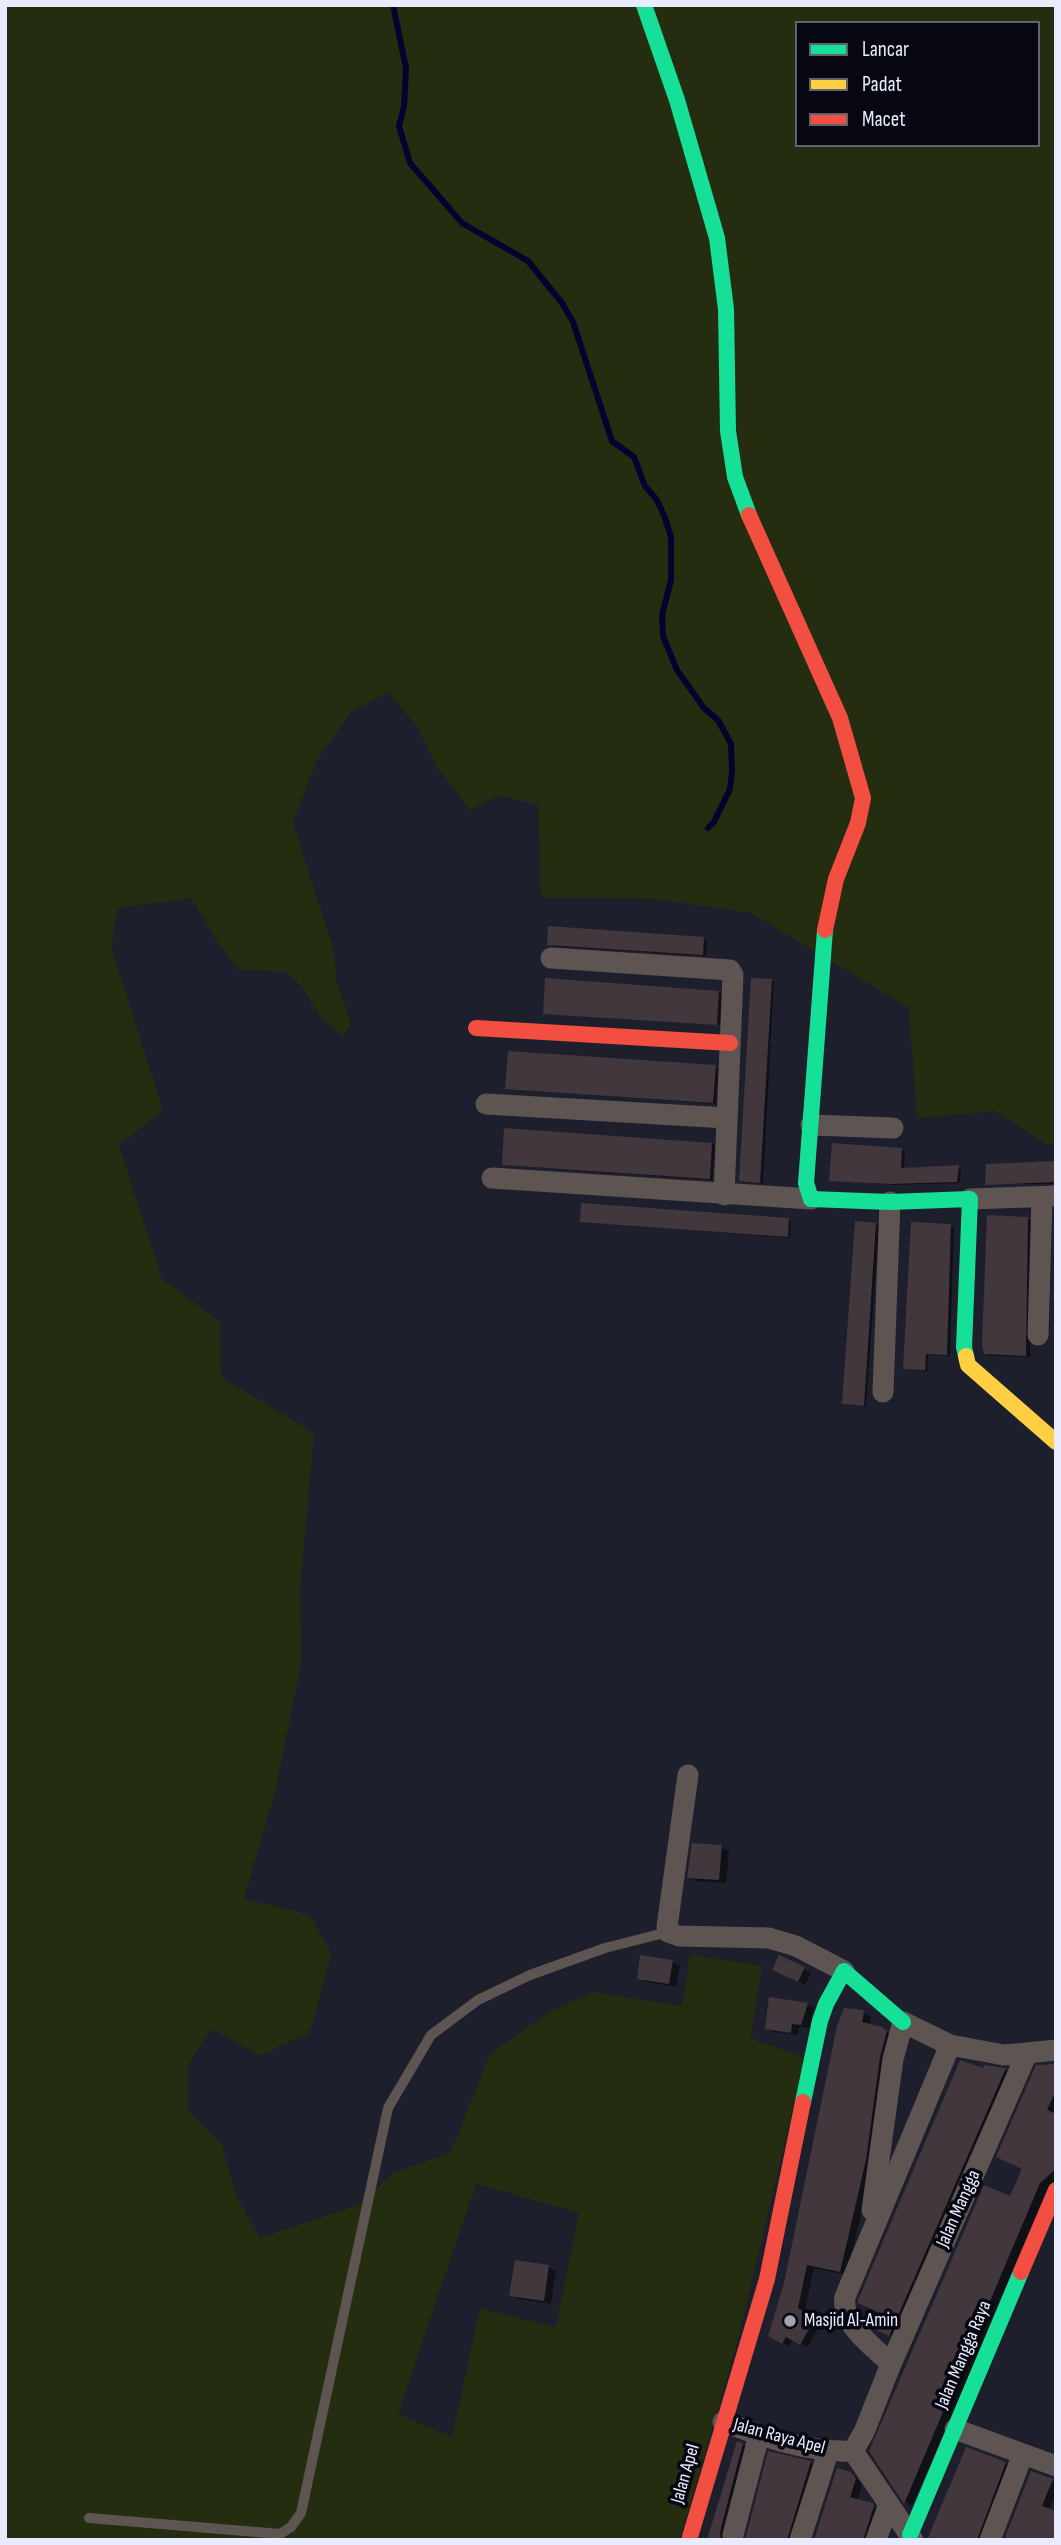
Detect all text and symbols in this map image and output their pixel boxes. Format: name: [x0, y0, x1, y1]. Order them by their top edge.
legend: [795, 21, 1040, 147]
text: Lancar: [862, 37, 909, 62]
text: Padat: [862, 72, 902, 97]
text: Macet: [862, 107, 906, 132]
street label: Jalan Mangga: [932, 2167, 986, 2251]
street label: Jalan Mangga Raya: [931, 2297, 997, 2413]
place label: Masjid Al-Amin: [804, 2310, 898, 2332]
marker: Masjid Al-Amin: [782, 2313, 798, 2329]
street label: Jalan Raya Apel: [731, 2414, 827, 2460]
street label: Jalan Apel: [667, 2442, 705, 2506]

